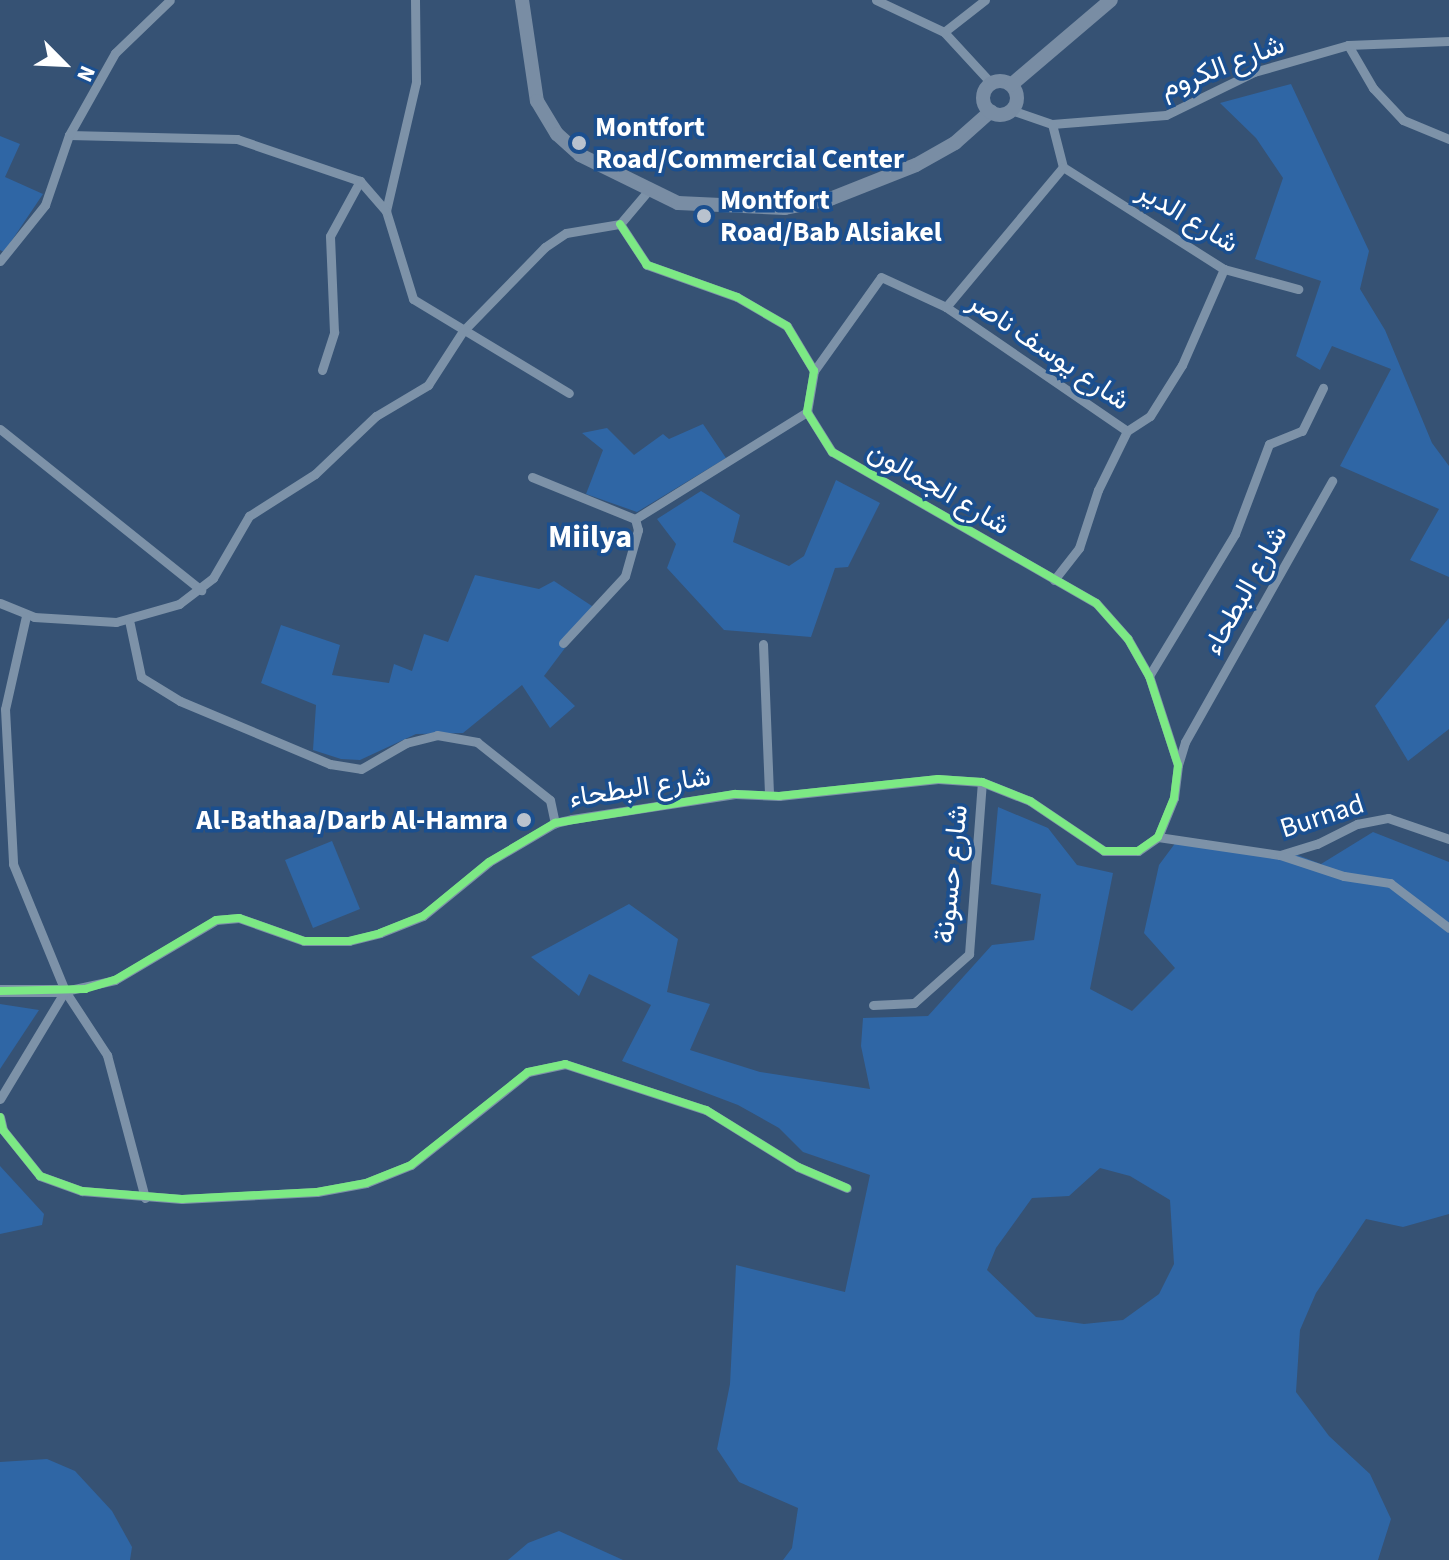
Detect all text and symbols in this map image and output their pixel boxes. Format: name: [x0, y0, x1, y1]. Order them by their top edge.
north arrow: [24, 24, 104, 104]
street label: شارع الكروم: [1155, 27, 1289, 105]
text: N: [68, 61, 104, 87]
place label: Montfort Road/Commercial Center: [595, 110, 904, 176]
marker: Montfort Road/Commercial Center: [570, 134, 588, 152]
street label: شارع الدير: [1131, 174, 1245, 260]
place label: Montfort Road/Bab Alsiakel: [720, 183, 942, 249]
marker: Montfort Road/Bab Alsiakel: [695, 207, 713, 225]
street label: شارع يوسف ناصر: [962, 285, 1136, 417]
street label: شارع الجمالون: [862, 434, 1016, 542]
district label: Miilya: [548, 518, 632, 556]
street label: شارع البطحاء: [1196, 519, 1294, 661]
street label: شارع البطحاء: [567, 759, 713, 815]
street label: Burnad: [1276, 787, 1368, 845]
place label: Al-Bathaa/Darb Al-Hamra: [196, 803, 508, 837]
street label: شارع حسونة: [927, 803, 975, 945]
marker: Al-Bathaa/Darb Al-Hamra: [515, 811, 533, 829]

